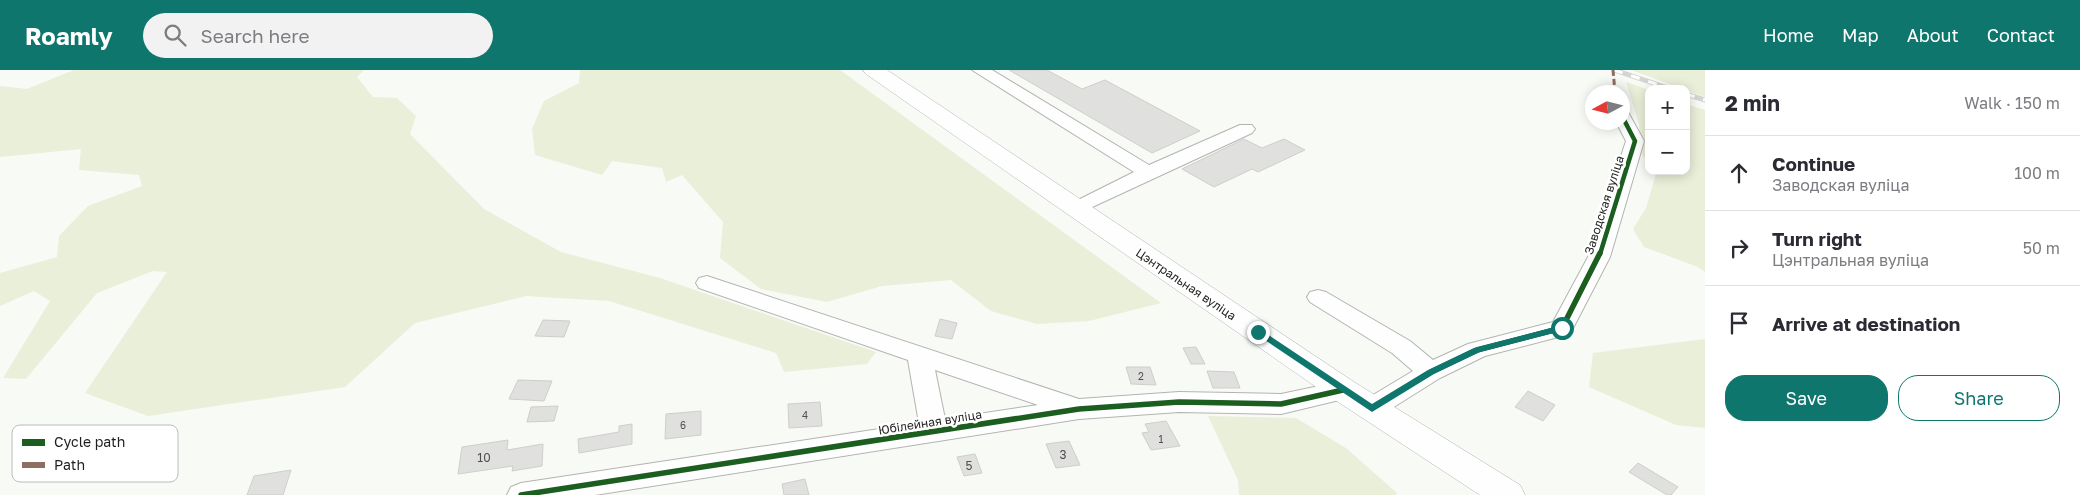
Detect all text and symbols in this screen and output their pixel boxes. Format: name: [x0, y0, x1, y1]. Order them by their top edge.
search box: [143, 13, 493, 58]
text: Roamly: [25, 21, 113, 50]
icon: search: [161, 21, 189, 49]
text: Search here: [201, 24, 309, 47]
text: Home: [1763, 24, 1814, 46]
text: Map: [1842, 24, 1879, 46]
text: About: [1907, 24, 1959, 46]
text: Contact: [1987, 24, 2055, 46]
north arrow: [1585, 85, 1630, 130]
map controls: [1645, 85, 1690, 175]
button: +: [1645, 85, 1690, 130]
text: 2 min: [1725, 90, 1780, 116]
text: Walk · 150 m: [1964, 93, 2060, 113]
button: −: [1645, 130, 1690, 175]
text: Continue: [1772, 152, 1855, 175]
street label: Заводская вуліца: [1581, 154, 1627, 256]
icon: ahead: [1725, 159, 1753, 187]
text: 100 m: [2014, 163, 2060, 183]
text: Заводская вуліца: [1772, 175, 1910, 195]
text: Turn right: [1772, 227, 1862, 250]
icon: right: [1725, 234, 1753, 262]
text: 50 m: [2023, 238, 2060, 258]
street label: Цэнтральная вуліца: [1133, 245, 1239, 323]
text: Цэнтральная вуліца: [1772, 250, 1929, 270]
icon: arrive: [1725, 309, 1753, 337]
text: Arrive at destination: [1772, 312, 1960, 335]
route start: [1551, 317, 1574, 340]
route end: [1247, 321, 1270, 344]
house number: 2: [1138, 370, 1144, 382]
button: Save: [1725, 375, 1888, 421]
button: Share: [1898, 375, 2060, 421]
street label: Юбілейная вуліца: [877, 406, 983, 438]
house number: 4: [802, 409, 808, 421]
house number: 6: [680, 419, 686, 431]
legend: [12, 425, 178, 482]
text: Cycle path: [54, 433, 125, 450]
house number: 1: [1159, 433, 1164, 445]
house number: 3: [1059, 447, 1067, 462]
house number: 10: [477, 450, 491, 465]
text: Path: [54, 456, 85, 473]
house number: 5: [966, 458, 973, 473]

